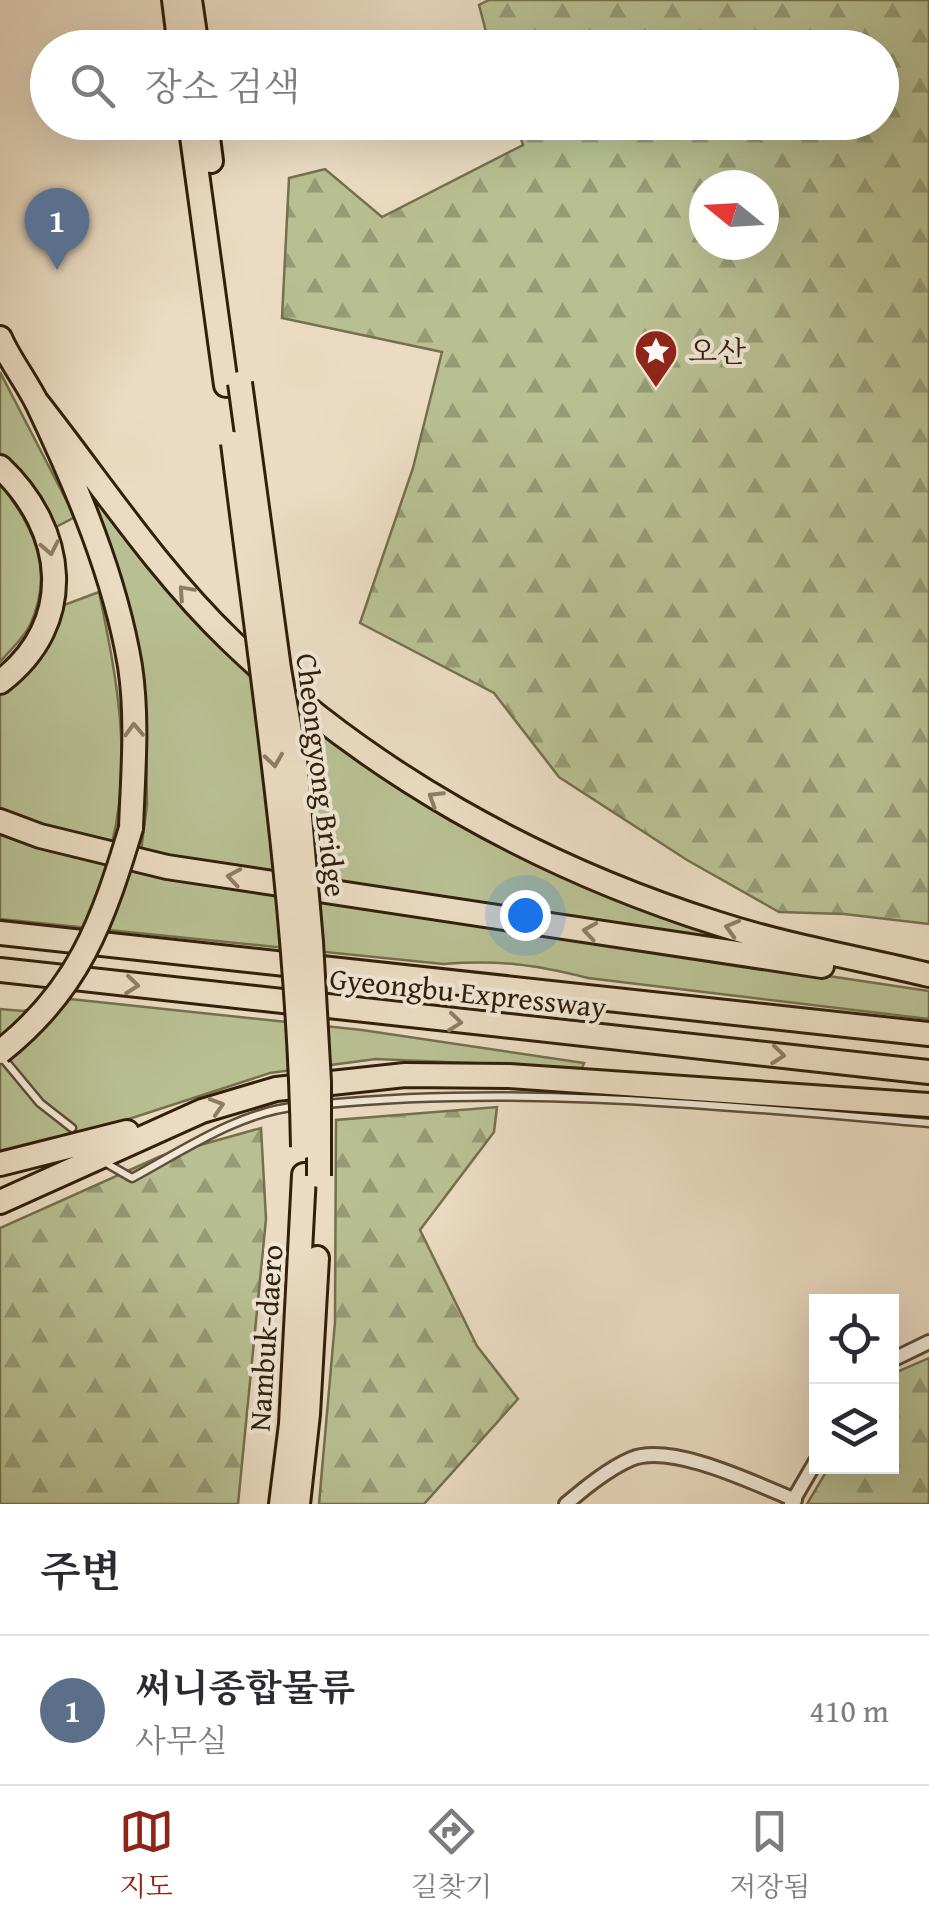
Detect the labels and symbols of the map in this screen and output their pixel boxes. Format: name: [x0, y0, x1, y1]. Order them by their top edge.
north arrow: [689, 170, 779, 260]
pin: 1: [24, 188, 90, 270]
place icon: 오산: [633, 328, 679, 389]
place label: 오산: [688, 329, 746, 373]
one-way arrow: [38, 539, 59, 556]
one-way arrow: [179, 585, 197, 604]
street label: Cheongyong Bridge: [285, 651, 359, 899]
one-way arrow: [123, 722, 144, 738]
one-way arrow: [262, 751, 283, 768]
one-way arrow: [428, 791, 446, 810]
one-way arrow: [226, 867, 243, 888]
your location: [500, 890, 551, 941]
one-way arrow: [724, 919, 741, 940]
one-way arrow: [582, 921, 599, 942]
street label: Gyeongbu Expressway: [327, 956, 609, 1028]
one-way arrow: [124, 974, 140, 995]
one-way arrow: [447, 1010, 463, 1032]
one-way arrow: [770, 1044, 786, 1065]
one-way arrow: [208, 1097, 225, 1118]
street label: Nambuk-daero: [237, 1243, 293, 1433]

